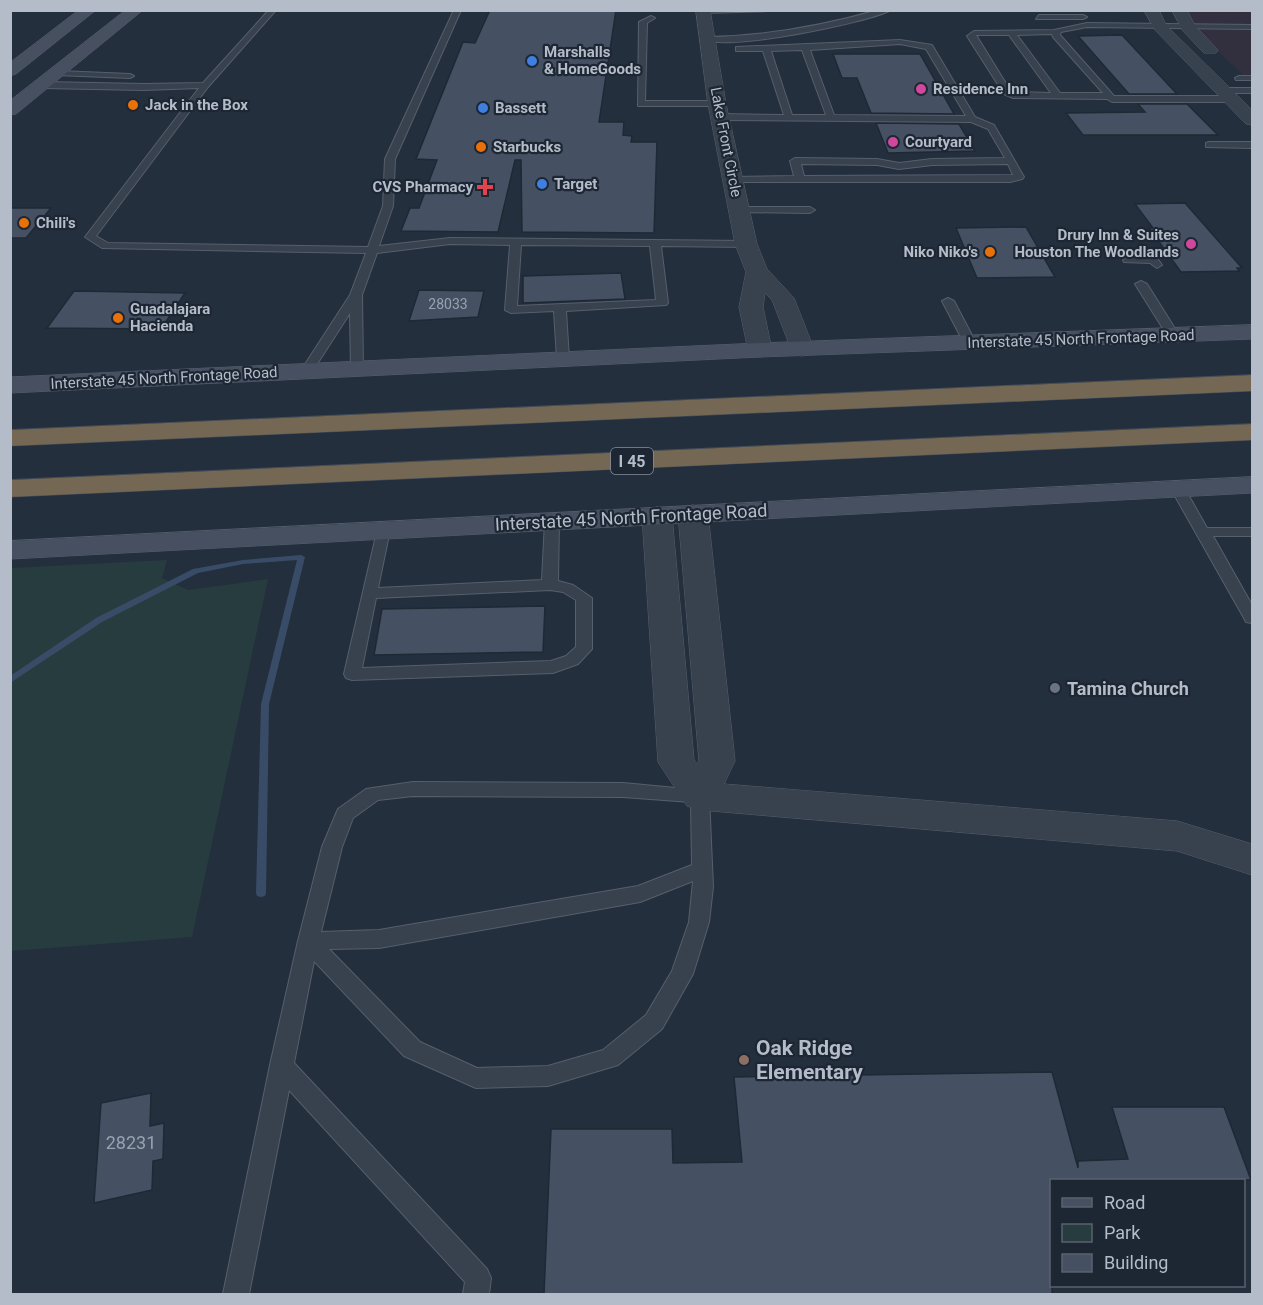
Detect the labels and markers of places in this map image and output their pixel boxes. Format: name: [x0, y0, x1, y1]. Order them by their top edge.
place label: Marshalls & HomeGoods: [544, 43, 641, 78]
marker: Marshalls & HomeGoods: [525, 54, 539, 68]
place label: Residence Inn: [933, 80, 1028, 98]
marker: Residence Inn: [914, 82, 928, 96]
place label: Jack in the Box: [145, 96, 248, 114]
marker: Jack in the Box: [126, 98, 140, 112]
place label: Bassett: [495, 99, 546, 117]
marker: Bassett: [476, 101, 490, 115]
place label: Courtyard: [905, 133, 972, 151]
marker: Courtyard: [886, 135, 900, 149]
place label: Starbucks: [493, 138, 561, 156]
marker: Starbucks: [474, 140, 488, 154]
place label: Target: [554, 175, 597, 193]
marker: Target: [535, 177, 549, 191]
place label: CVS Pharmacy: [372, 178, 473, 196]
marker: CVS Pharmacy: [478, 180, 492, 194]
place label: Chili's: [36, 214, 76, 232]
marker: Chili's: [17, 216, 31, 230]
place label: Drury Inn & Suites Houston The Woodlands: [1014, 226, 1179, 261]
marker: Drury Inn & Suites Houston The Woodlands: [1184, 237, 1198, 251]
place label: Niko Niko's: [903, 243, 978, 261]
marker: Niko Niko's: [983, 245, 997, 259]
place label: Guadalajara Hacienda: [130, 300, 210, 335]
marker: Guadalajara Hacienda: [111, 311, 125, 325]
place label: Tamina Church: [1067, 678, 1189, 699]
marker: Tamina Church: [1048, 681, 1062, 695]
place label: Oak Ridge Elementary: [756, 1036, 863, 1084]
marker: Oak Ridge Elementary: [737, 1053, 751, 1067]

